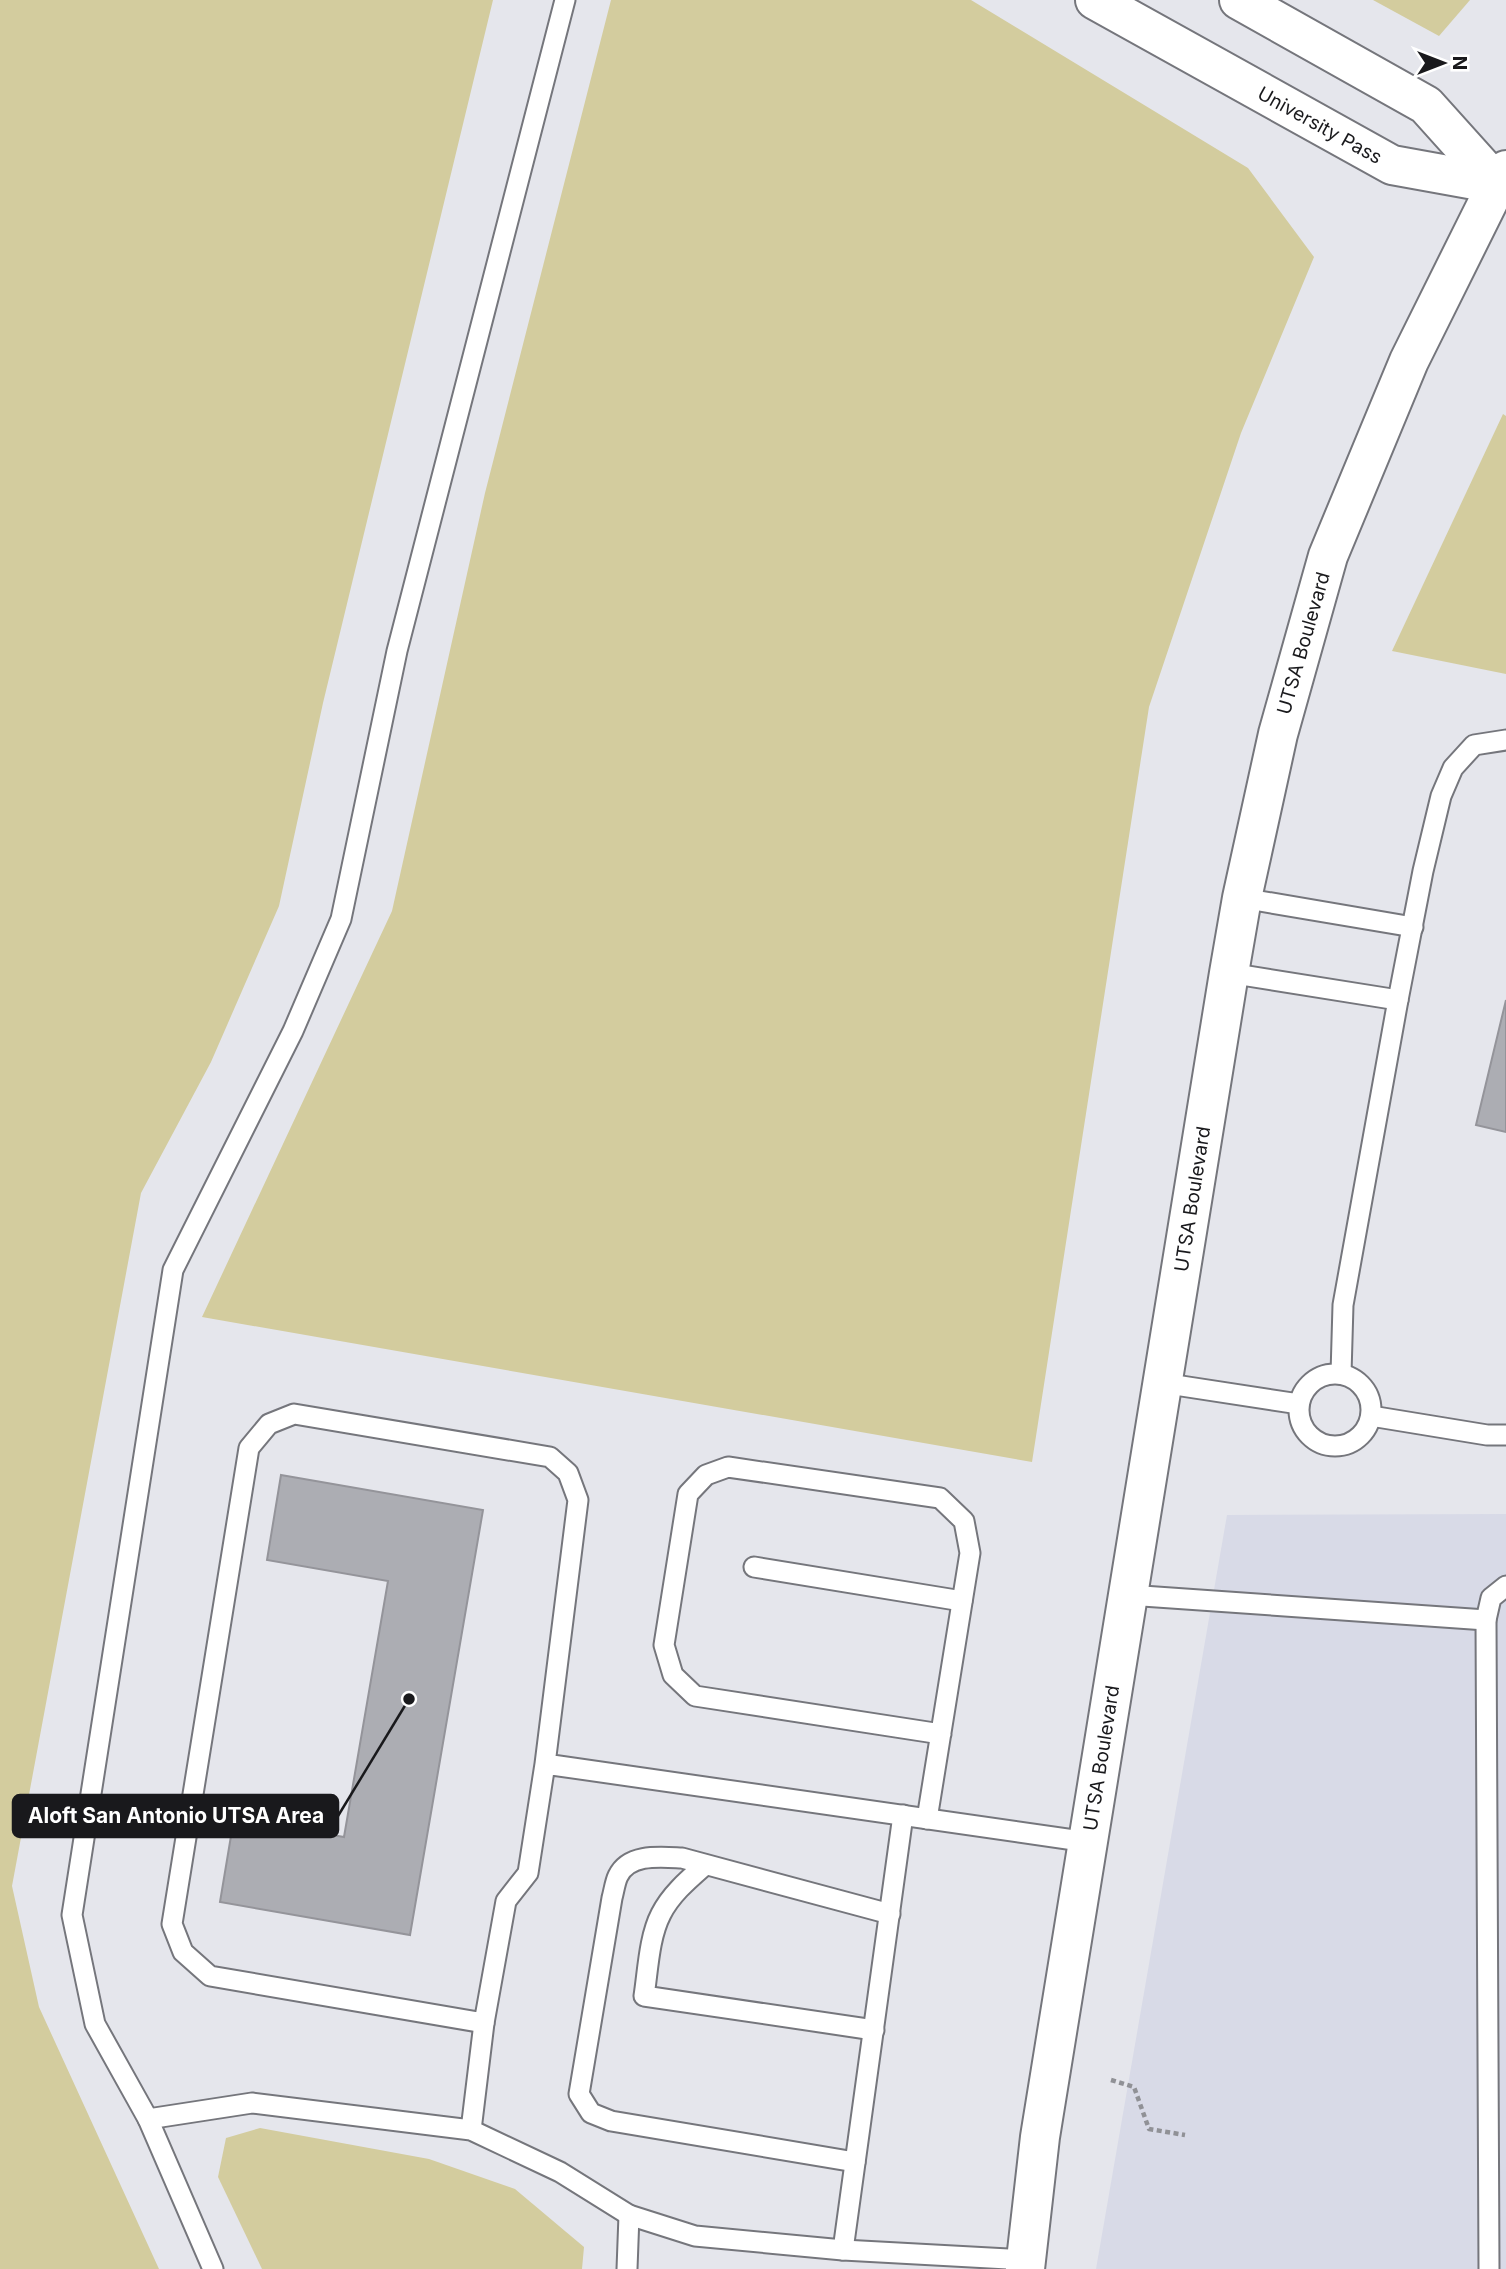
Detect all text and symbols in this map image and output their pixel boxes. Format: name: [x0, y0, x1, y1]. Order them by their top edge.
north arrow: [1408, 28, 1478, 98]
text: N: [1448, 56, 1471, 70]
street label: University Pass: [1254, 82, 1386, 169]
street label: UTSA Boulevard: [1272, 569, 1335, 717]
street label: UTSA Boulevard: [1170, 1125, 1215, 1274]
street label: UTSA Boulevard: [1079, 1684, 1124, 1833]
callout: Aloft San Antonio UTSA Area: [13, 1795, 338, 1837]
text: Aloft San Antonio UTSA Area: [28, 1803, 324, 1828]

